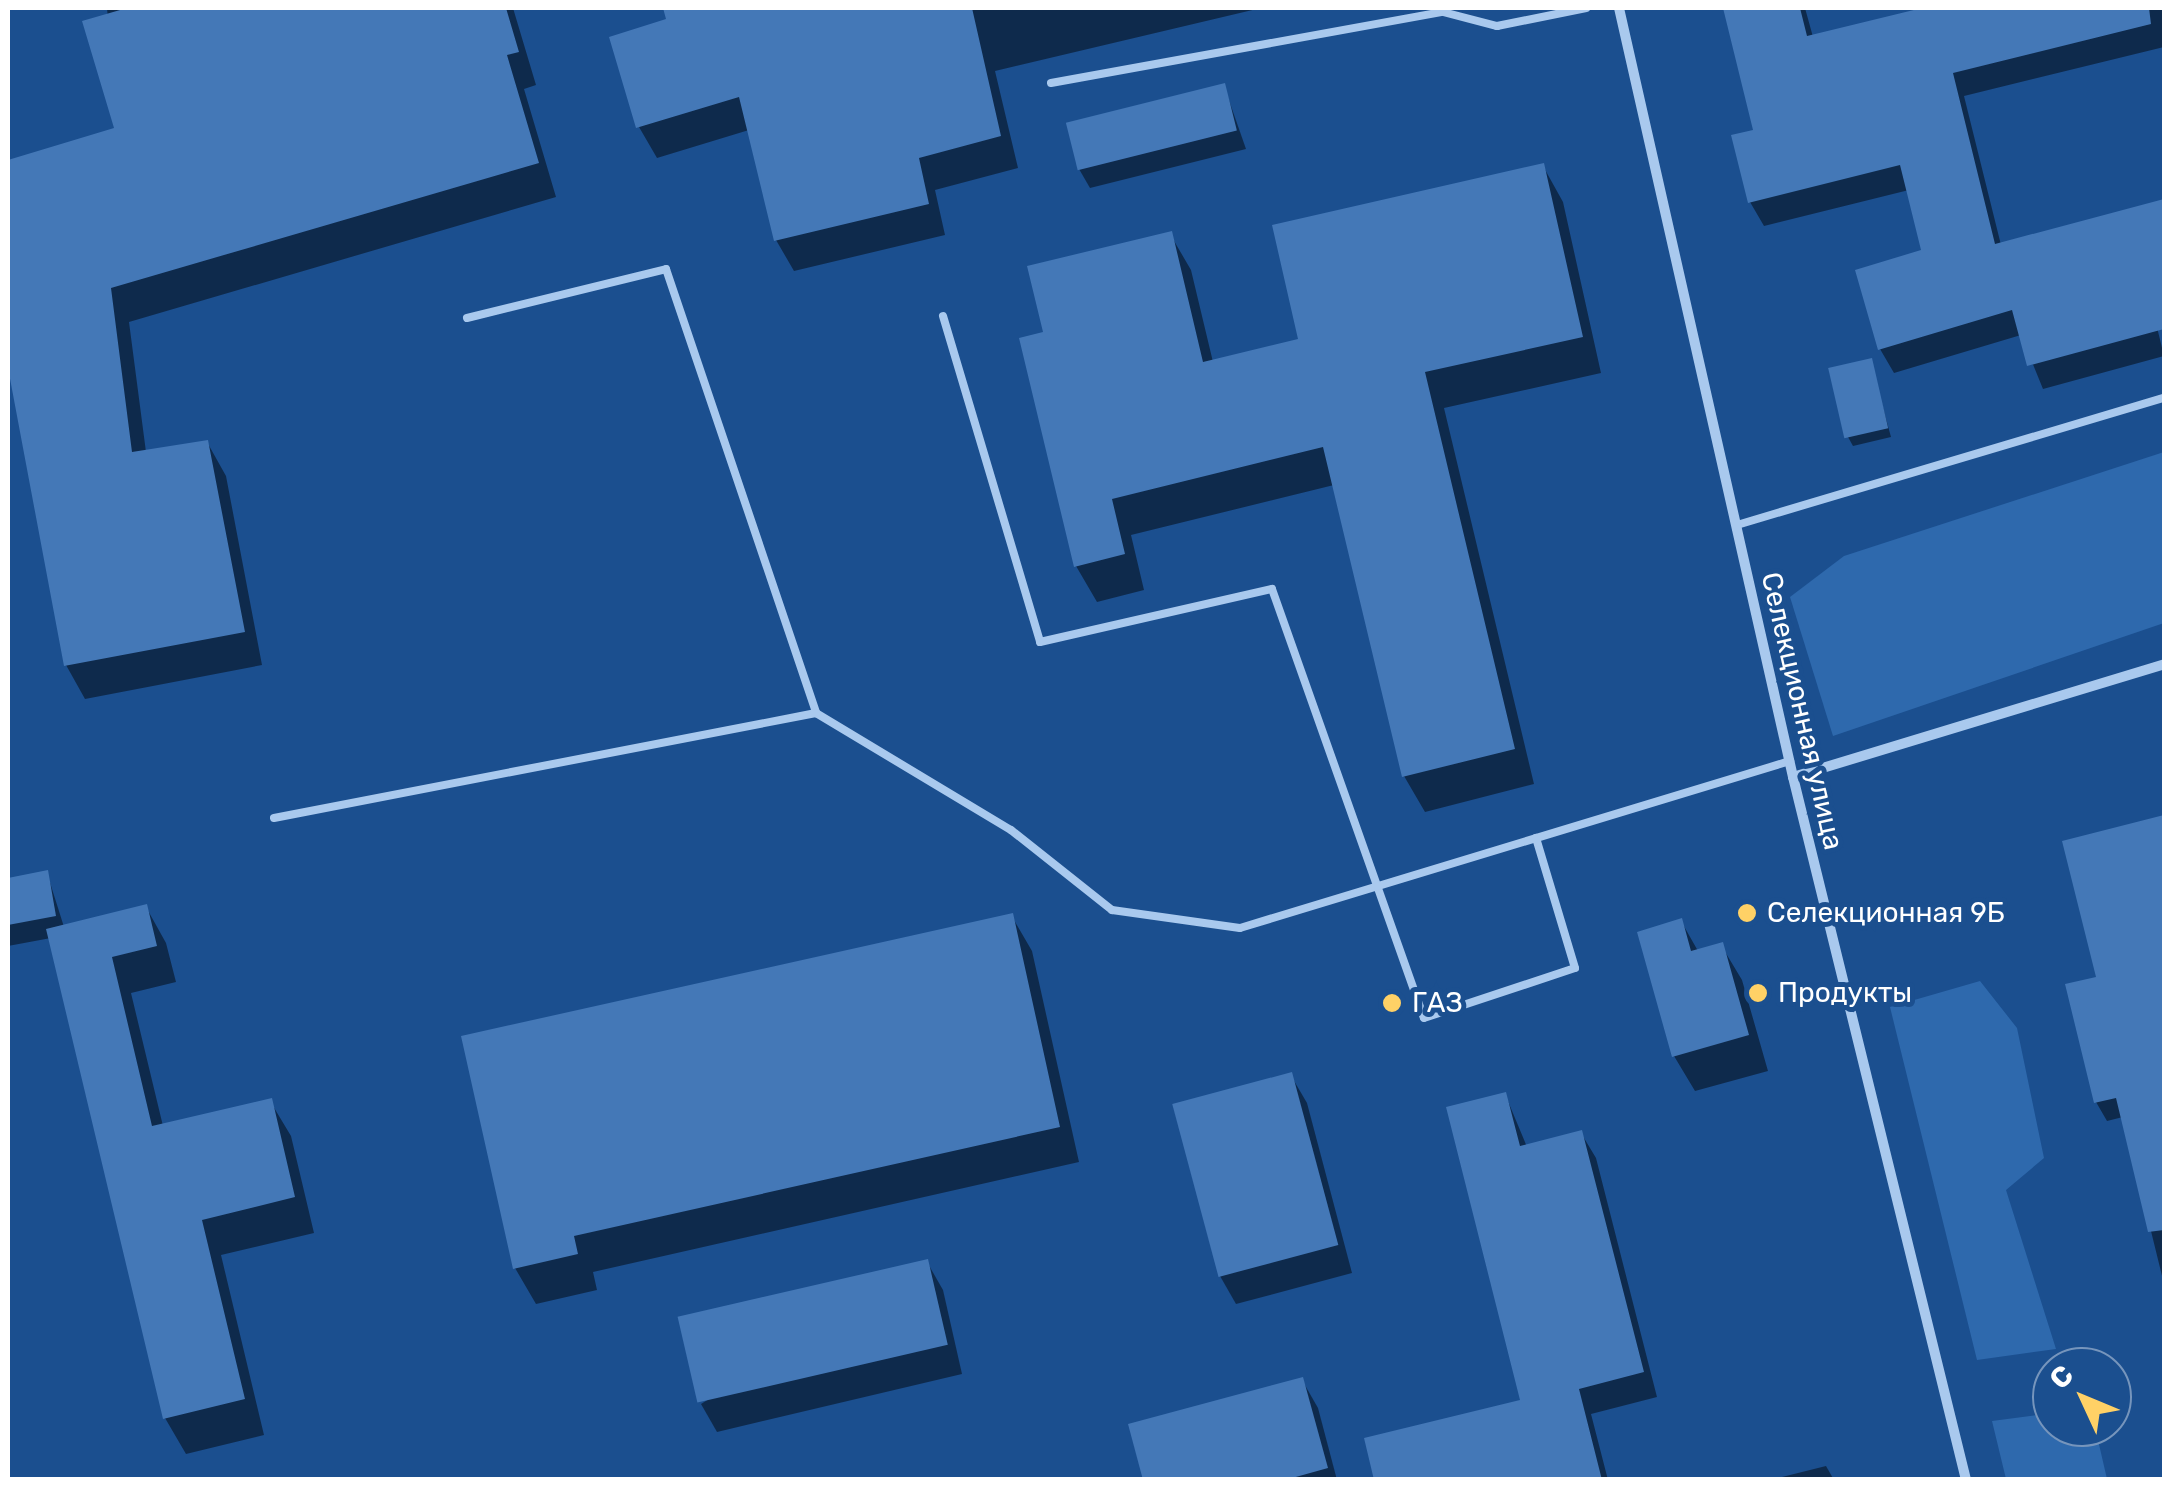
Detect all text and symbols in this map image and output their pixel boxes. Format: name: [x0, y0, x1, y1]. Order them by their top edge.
street label: Селекционная улица: [1754, 569, 1850, 853]
place label: Селекционная 9Б: [1767, 896, 2005, 930]
marker: Селекционная 9Б: [1736, 902, 1758, 924]
place label: Продукты: [1778, 976, 1912, 1010]
marker: Продукты: [1747, 982, 1769, 1004]
place label: ГАЗ: [1412, 986, 1463, 1020]
marker: ГАЗ: [1381, 992, 1403, 1014]
north arrow: [2032, 1347, 2132, 1447]
text: С: [2043, 1359, 2080, 1396]

